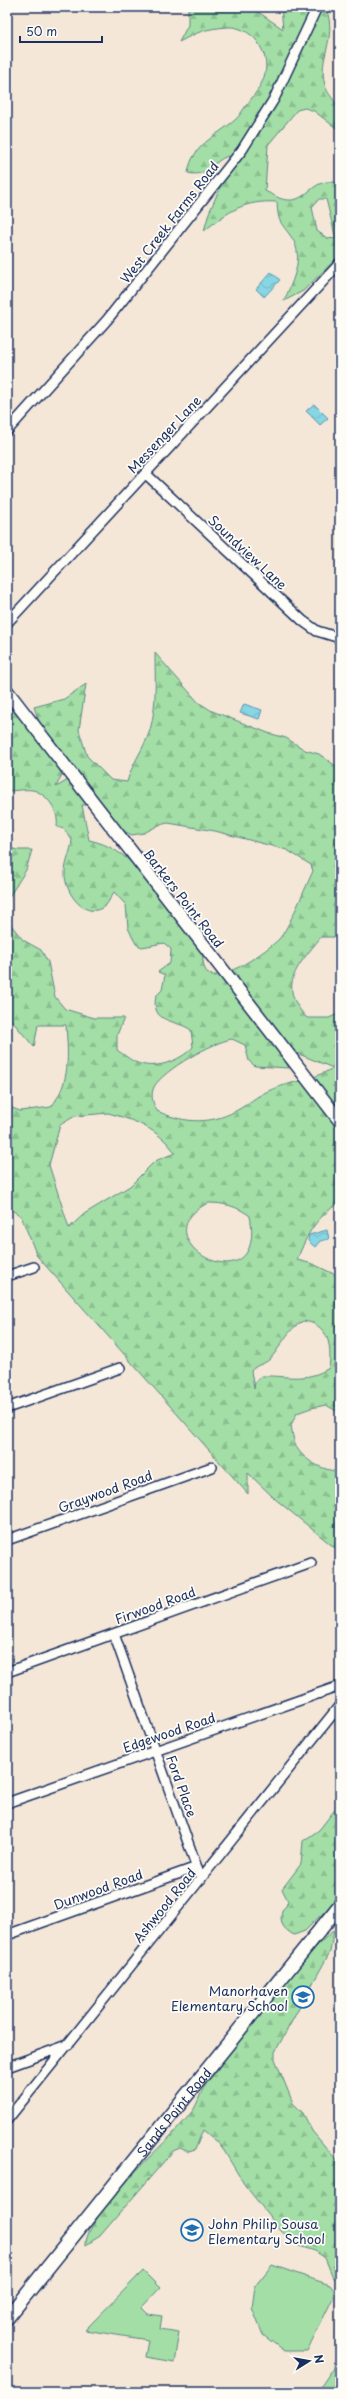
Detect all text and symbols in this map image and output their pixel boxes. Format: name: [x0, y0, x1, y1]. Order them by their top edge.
scale bar: [20, 18, 102, 44]
text: 50 m: [26, 22, 57, 40]
street label: West Creek Farms Road: [115, 157, 223, 287]
street label: Messenger Lane: [123, 391, 205, 477]
street label: Soundview Lane: [204, 510, 292, 594]
street label: Barkers Point Road: [139, 845, 229, 951]
street label: Graywood Road: [55, 1465, 155, 1517]
street label: Firwood Road: [112, 1582, 198, 1628]
street label: Edgewood Road: [120, 1707, 218, 1757]
street label: Ford Place: [162, 1752, 202, 1820]
street label: Dunwood Road: [51, 1864, 145, 1914]
street label: Ashwood Road: [128, 1864, 200, 1946]
place label: Manorhaven Elementary School: [171, 1981, 288, 2015]
school or university icon: Manorhaven Elementary School: [290, 1984, 316, 2010]
street label: Sands Point Road: [132, 2063, 215, 2160]
place label: John Philip Sousa Elementary School: [208, 2214, 325, 2248]
school or university icon: John Philip Sousa Elementary School: [179, 2217, 205, 2243]
north arrow: [289, 2341, 329, 2381]
text: N: [310, 2353, 329, 2365]

